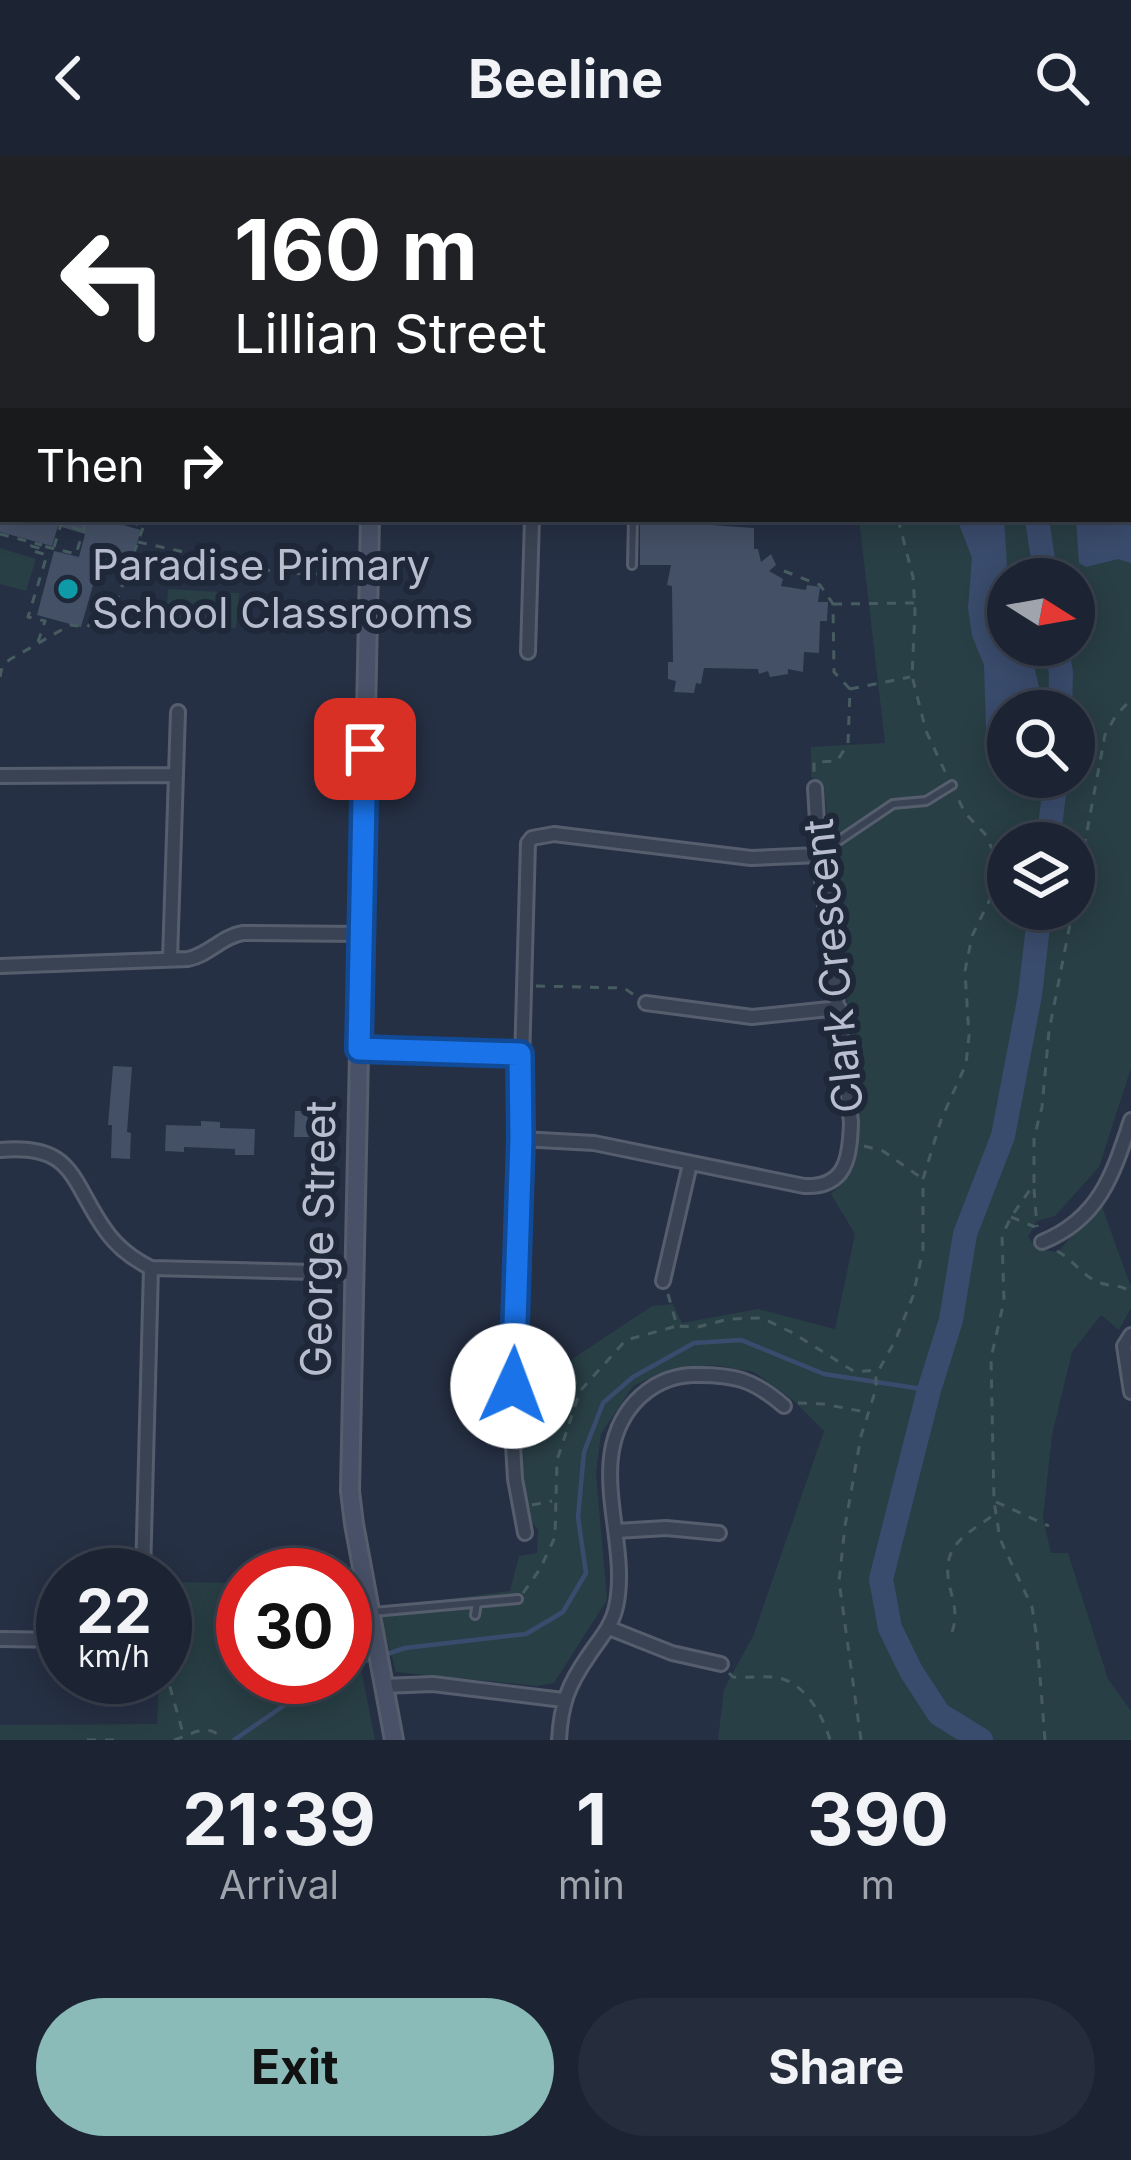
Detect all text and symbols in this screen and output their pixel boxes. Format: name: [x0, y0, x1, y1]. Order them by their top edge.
icon: back: [36, 45, 102, 111]
icon: search: [1029, 45, 1095, 111]
text: Beeline: [468, 46, 663, 111]
text: 160 m: [234, 199, 478, 300]
icon: left: [36, 204, 192, 360]
text: Lillian Street: [234, 301, 547, 366]
icon: right: [168, 432, 234, 498]
text: Then: [36, 438, 144, 493]
place label: Paradise Primary School Classrooms: [92, 539, 473, 638]
north arrow: [987, 558, 1095, 666]
map controls: [987, 558, 1095, 930]
marker: Paradise Primary School Classrooms: [55, 576, 81, 602]
button: search: [987, 690, 1095, 798]
pin: [314, 698, 416, 800]
icon: arrive: [332, 716, 398, 782]
street label: Clark Crescent: [792, 817, 873, 1116]
button: layers: [987, 822, 1095, 930]
street label: George Street: [290, 1100, 345, 1378]
position arrow: [450, 1323, 576, 1449]
speed limit sign: 30: [216, 1548, 372, 1704]
text: 22: [76, 1575, 152, 1647]
text: km/h: [78, 1638, 150, 1674]
text: 21:39: [182, 1775, 376, 1862]
text: 1: [576, 1775, 607, 1862]
text: 390: [807, 1775, 949, 1862]
text: Arrival: [219, 1861, 339, 1908]
text: min: [558, 1861, 625, 1908]
text: m: [861, 1861, 895, 1908]
button: Exit: [36, 1998, 554, 2136]
button: Share: [578, 1998, 1095, 2136]

